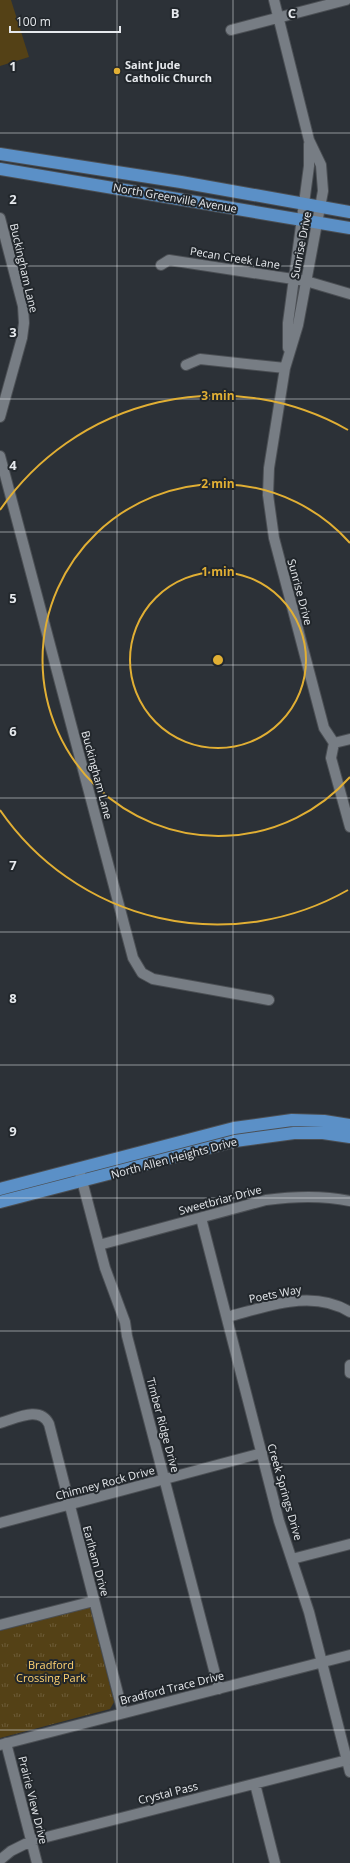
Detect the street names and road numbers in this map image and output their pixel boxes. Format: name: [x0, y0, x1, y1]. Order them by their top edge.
street label: North Greenville Avenue: [112, 179, 238, 216]
street label: Sunrise Drive: [287, 210, 314, 280]
street label: Buckingham Lane: [7, 222, 42, 314]
street label: Pecan Creek Lane: [189, 243, 281, 272]
street label: Sunrise Drive: [284, 557, 317, 627]
street label: Buckingham Lane: [78, 729, 117, 821]
street label: North Allen Heights Drive: [109, 1133, 239, 1182]
street label: Sweetbriar Drive: [177, 1181, 263, 1218]
street label: Poets Way: [247, 1281, 303, 1306]
street label: Timber Ridge Drive: [144, 1376, 183, 1474]
street label: Creek Springs Drive: [264, 1442, 306, 1542]
street label: Chimney Rock Drive: [54, 1462, 156, 1503]
street label: Earlham Drive: [80, 1524, 113, 1598]
street label: Bradford Trace Drive: [118, 1667, 225, 1708]
street label: Prairie View Drive: [15, 1754, 52, 1845]
street label: Crystal Pass: [136, 1778, 199, 1807]

